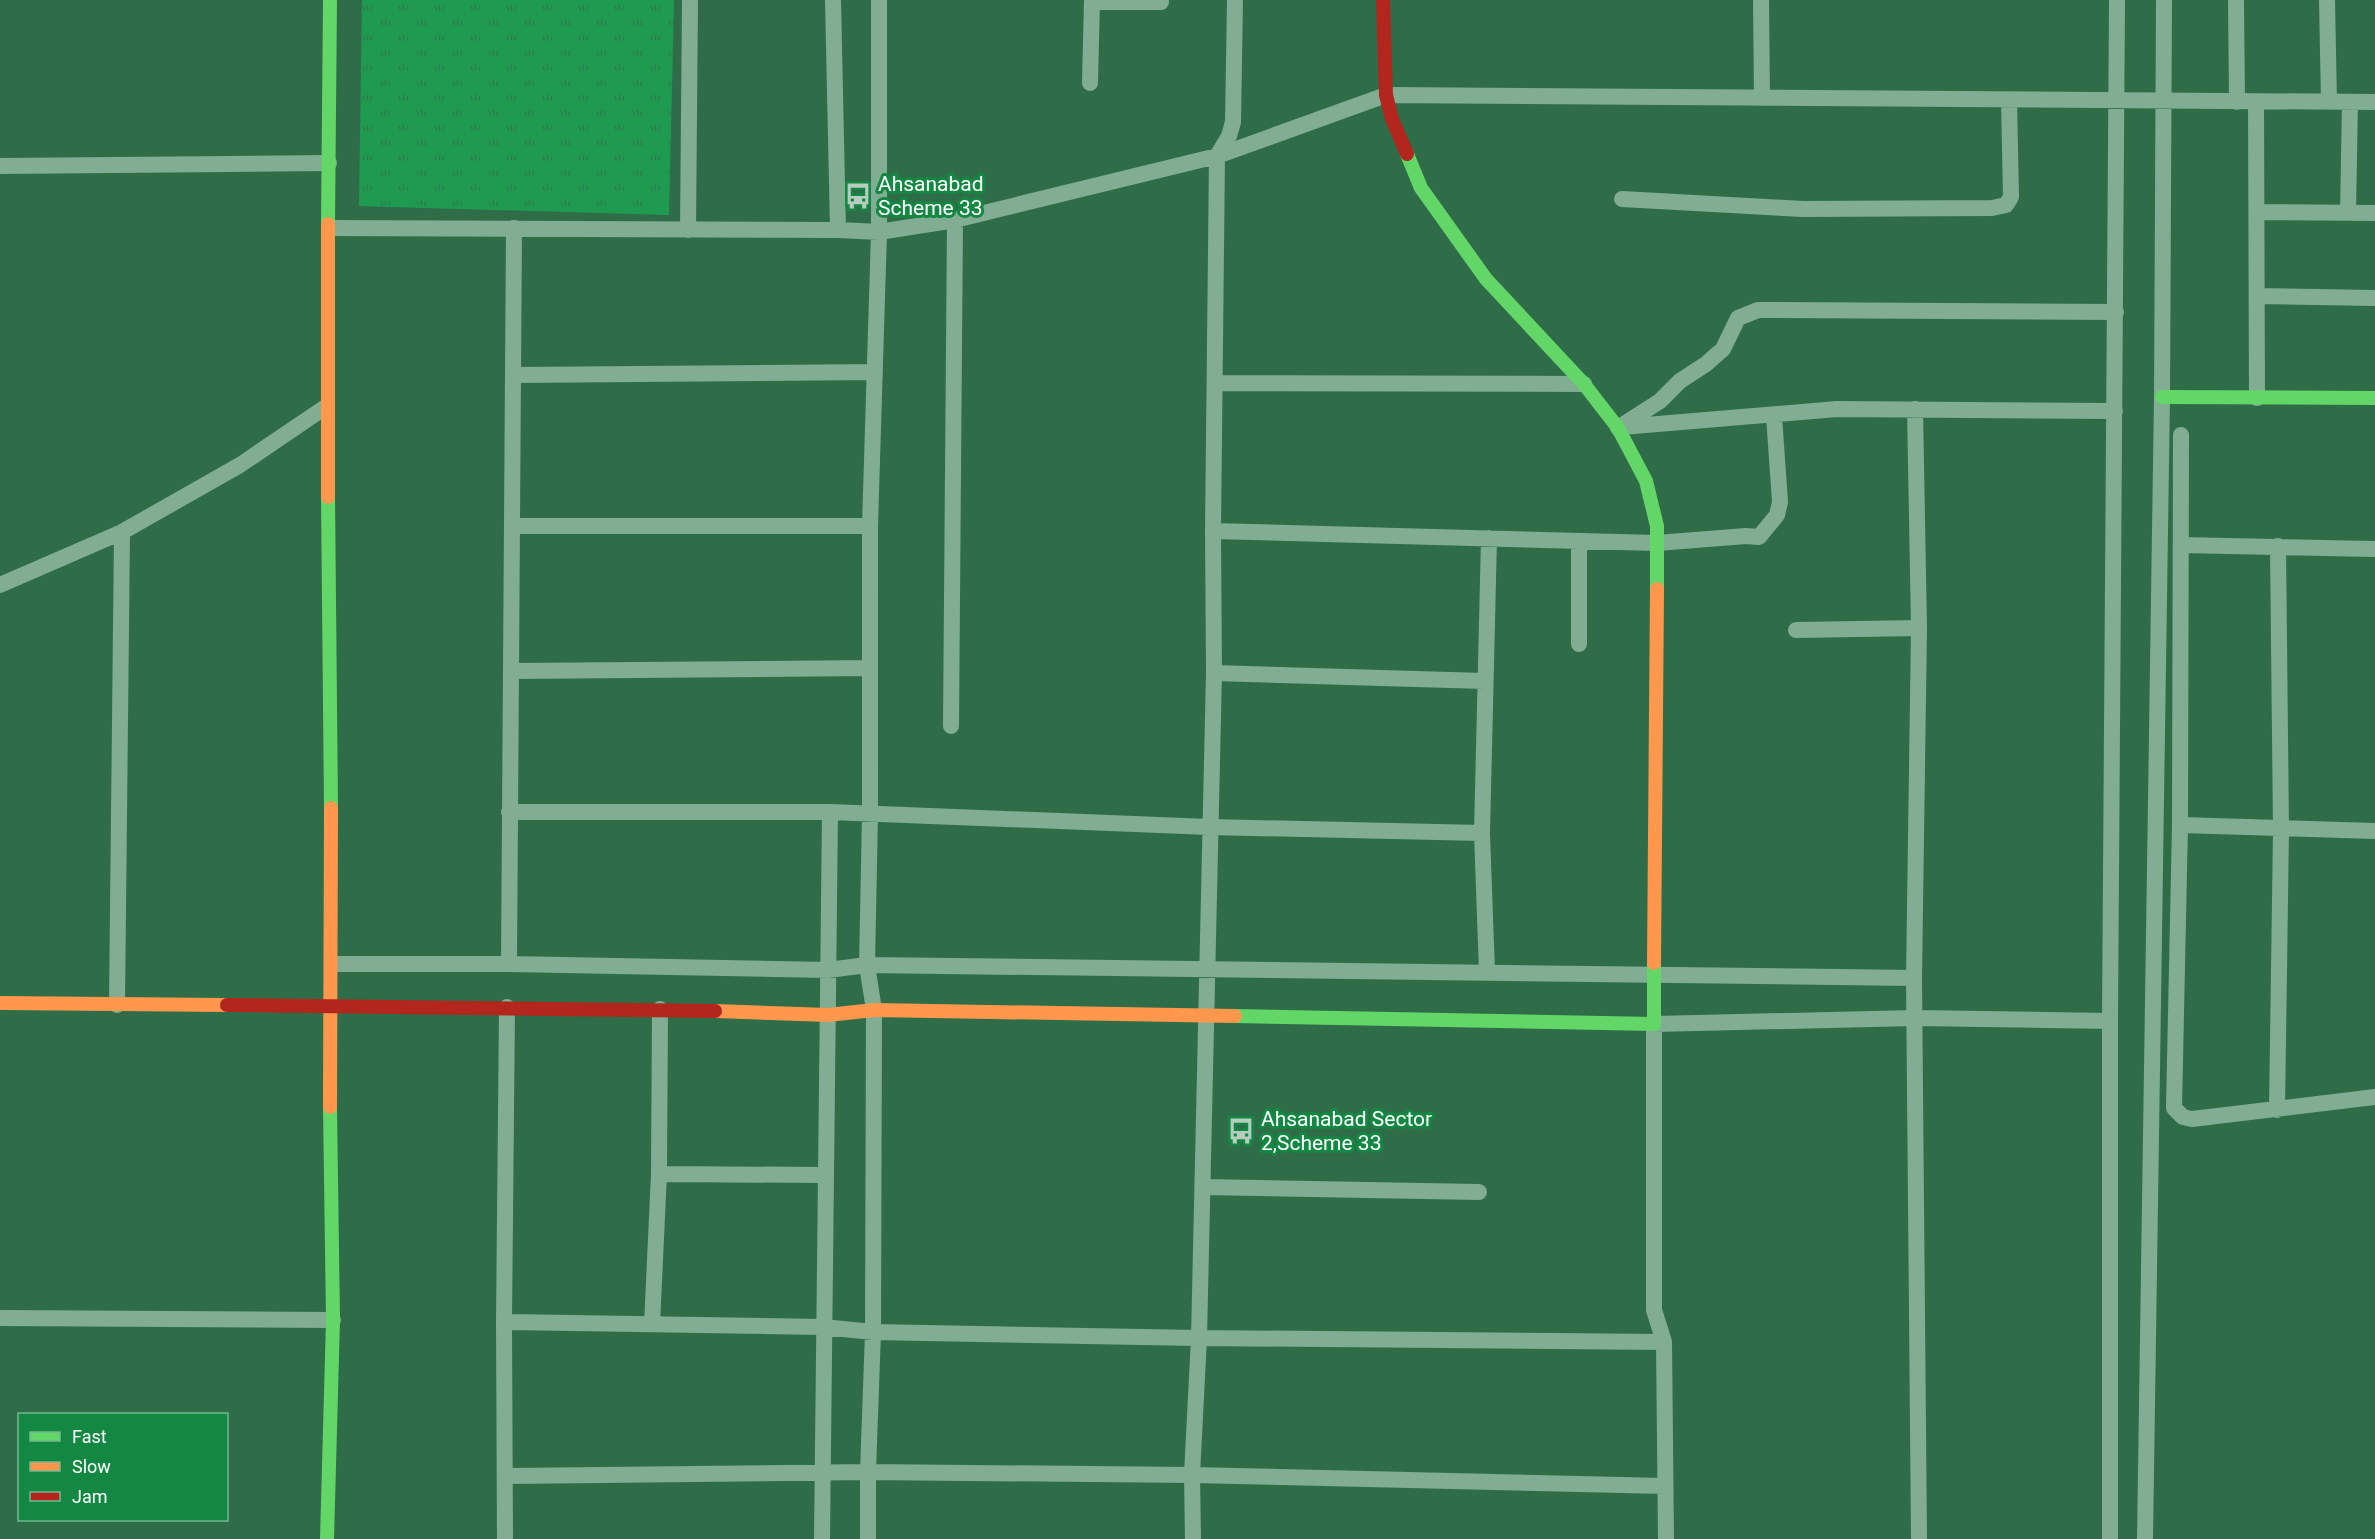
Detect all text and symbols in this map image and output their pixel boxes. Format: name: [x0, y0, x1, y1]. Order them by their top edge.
place label: Ahsanabad Scheme 33: [878, 172, 984, 220]
bus stop icon: Ahsanabad Scheme 33: [843, 181, 873, 211]
place label: Ahsanabad Sector 2,Scheme 33: [1261, 1107, 1432, 1155]
bus stop icon: Ahsanabad Sector 2,Scheme 33: [1226, 1116, 1256, 1146]
legend: [18, 1413, 228, 1521]
text: Fast: [72, 1426, 107, 1447]
text: Slow: [72, 1456, 111, 1477]
text: Jam: [72, 1486, 108, 1507]

